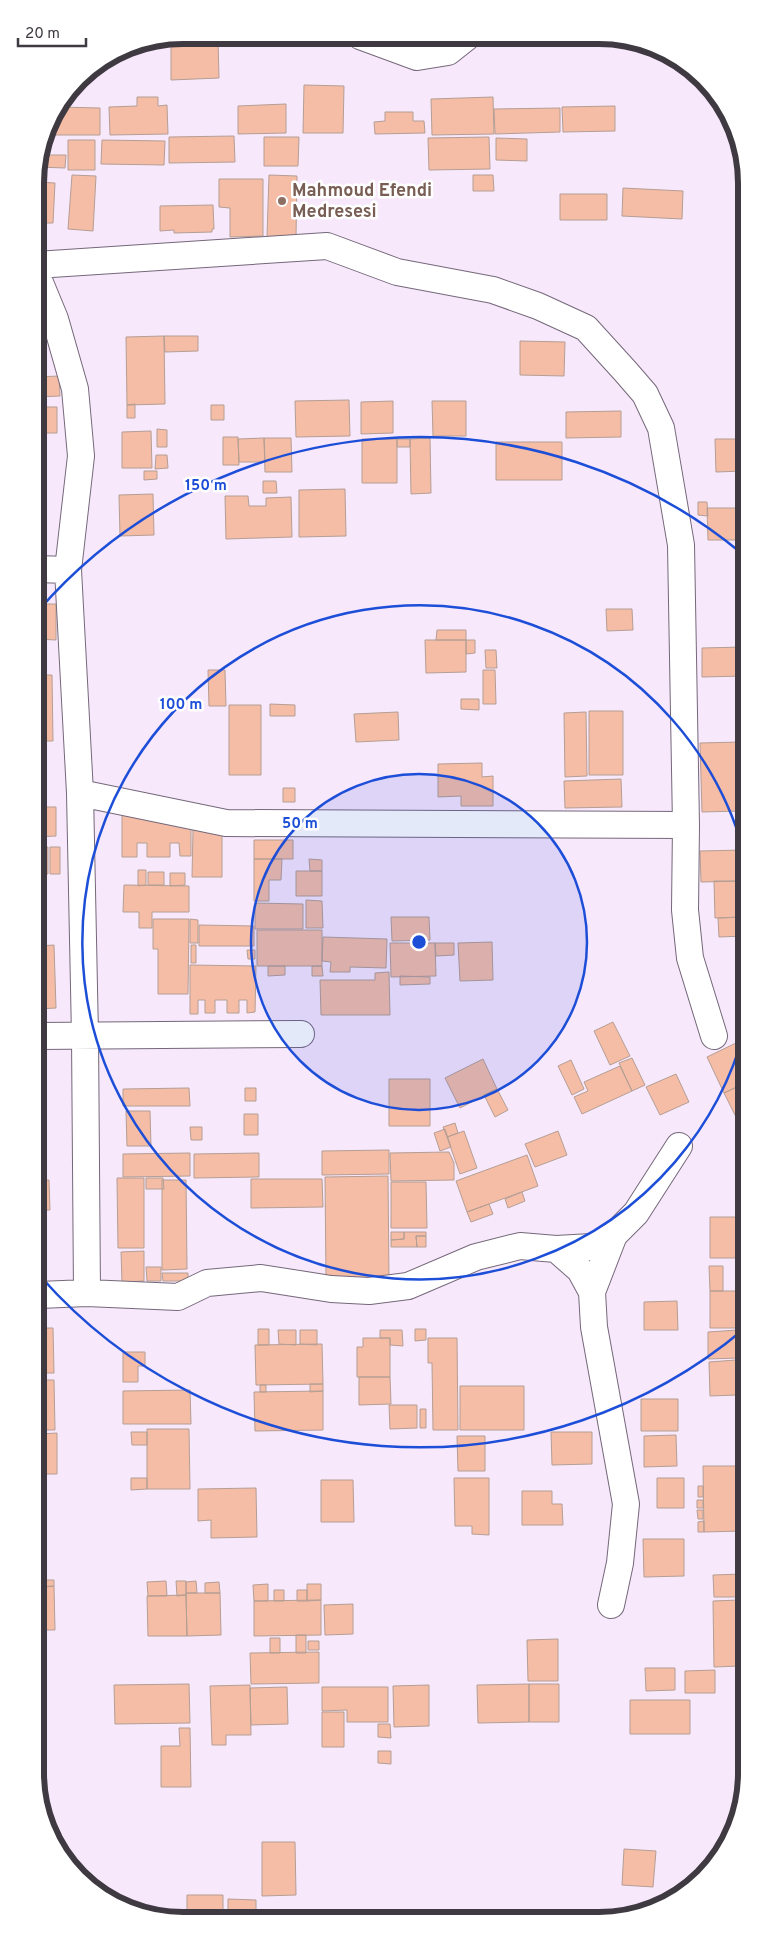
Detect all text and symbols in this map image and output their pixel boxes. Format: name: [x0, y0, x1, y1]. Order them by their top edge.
scale bar: [18, 15, 85, 47]
text: 20 m: [25, 25, 60, 44]
place label: Mahmoud Efendi Medresesi: [292, 180, 432, 224]
marker: Mahmoud Efendi Medresesi: [276, 195, 288, 207]
text: 150 m: [185, 477, 227, 496]
text: 100 m: [160, 696, 202, 715]
text: 50 m: [282, 815, 318, 834]
centre of rings: [410, 933, 428, 951]

